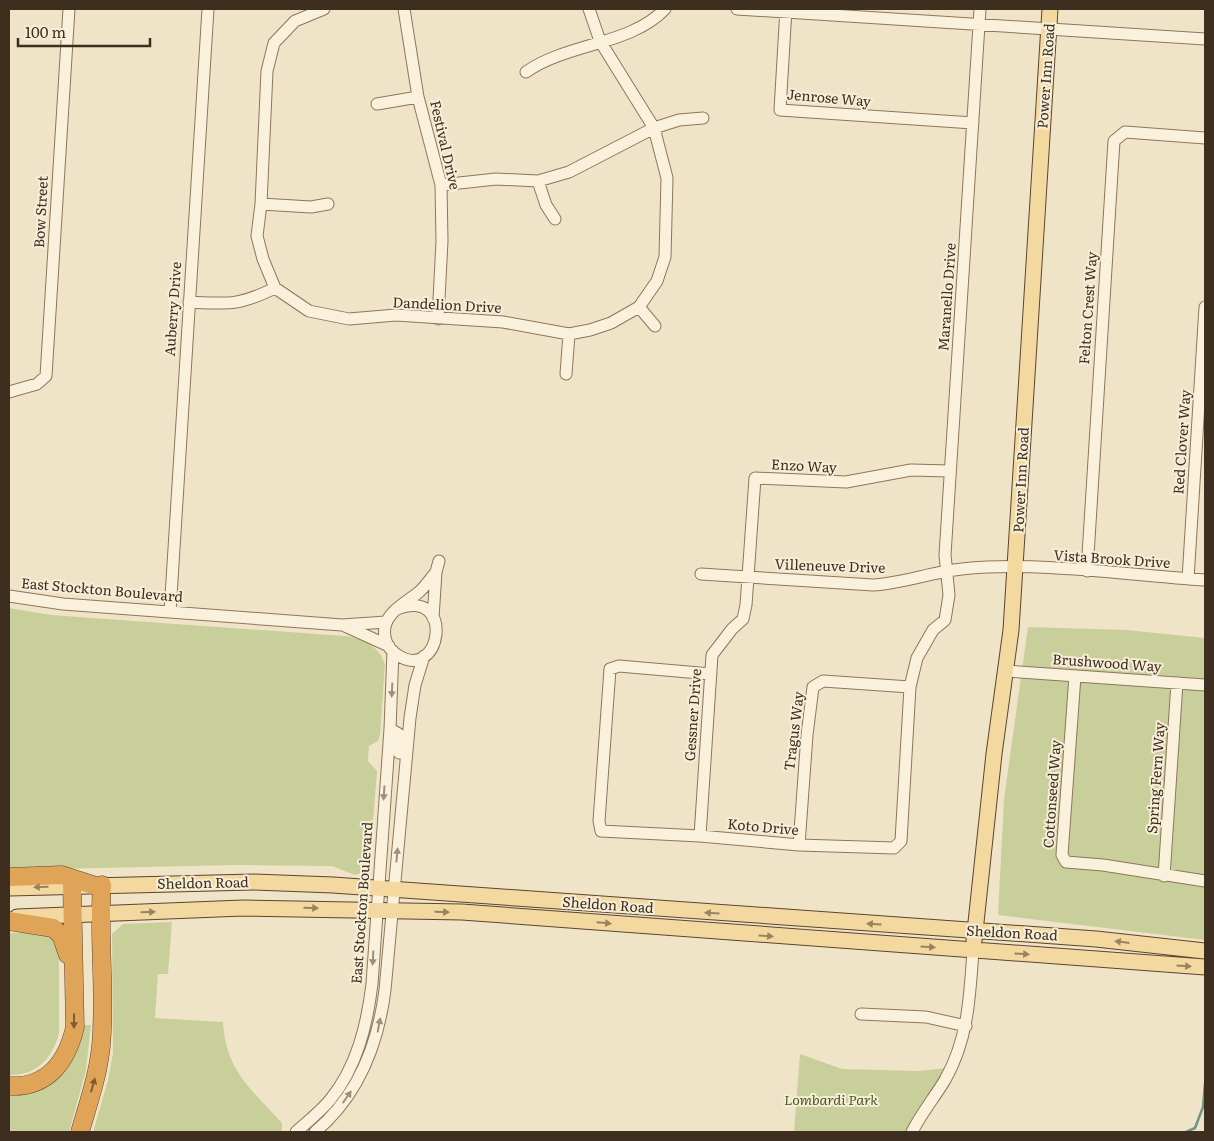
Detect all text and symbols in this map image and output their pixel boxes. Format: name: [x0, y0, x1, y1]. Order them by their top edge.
scale bar: [18, 15, 150, 47]
text: 100 m: [25, 20, 66, 43]
street label: Power Inn Road: [1031, 22, 1059, 129]
street label: Jenrose Way: [786, 83, 873, 111]
street label: Festival Drive: [426, 98, 466, 191]
street label: Bow Street: [28, 175, 52, 249]
street label: Maranello Drive: [932, 242, 960, 352]
street label: Felton Crest Way: [1073, 250, 1101, 365]
street label: Auberry Drive: [159, 261, 185, 357]
street label: Dandelion Drive: [392, 291, 502, 317]
street label: Red Clover Way: [1167, 388, 1195, 495]
street label: Power Inn Road: [1007, 426, 1033, 533]
street label: Enzo Way: [771, 453, 838, 477]
street label: Vista Brook Drive: [1053, 544, 1171, 572]
street label: Villeneuve Drive: [774, 553, 886, 577]
street label: East Stockton Boulevard: [20, 572, 184, 606]
street label: Brushwood Way: [1052, 648, 1163, 676]
street label: Gessner Drive: [679, 668, 705, 762]
one-way arrow: [387, 682, 395, 698]
street label: Tragus Way: [778, 689, 808, 772]
street label: Spring Fern Way: [1141, 721, 1169, 834]
street label: Cottonseed Way: [1037, 738, 1065, 849]
one-way arrow: [380, 785, 388, 801]
street label: Koto Drive: [727, 813, 800, 839]
street label: East Stockton Boulevard: [345, 821, 377, 985]
one-way arrow: [394, 847, 402, 863]
street label: Sheldon Road: [157, 871, 249, 893]
one-way arrow: [32, 884, 48, 892]
street label: Sheldon Road: [562, 891, 655, 917]
one-way arrow: [303, 904, 319, 912]
one-way arrow: [140, 907, 156, 915]
one-way arrow: [434, 908, 450, 916]
one-way arrow: [704, 909, 720, 917]
one-way arrow: [596, 920, 612, 928]
one-way arrow: [866, 920, 882, 928]
street label: Sheldon Road: [966, 920, 1059, 944]
one-way arrow: [758, 932, 774, 940]
one-way arrow: [1114, 938, 1130, 946]
one-way arrow: [920, 943, 936, 951]
one-way arrow: [1014, 950, 1030, 958]
one-way arrow: [369, 951, 377, 967]
one-way arrow: [1176, 962, 1192, 970]
one-way arrow: [70, 1013, 78, 1029]
one-way arrow: [375, 1016, 383, 1032]
one-way arrow: [89, 1078, 97, 1093]
park label: Lombardi Park: [784, 1089, 878, 1109]
one-way arrow: [342, 1090, 352, 1104]

